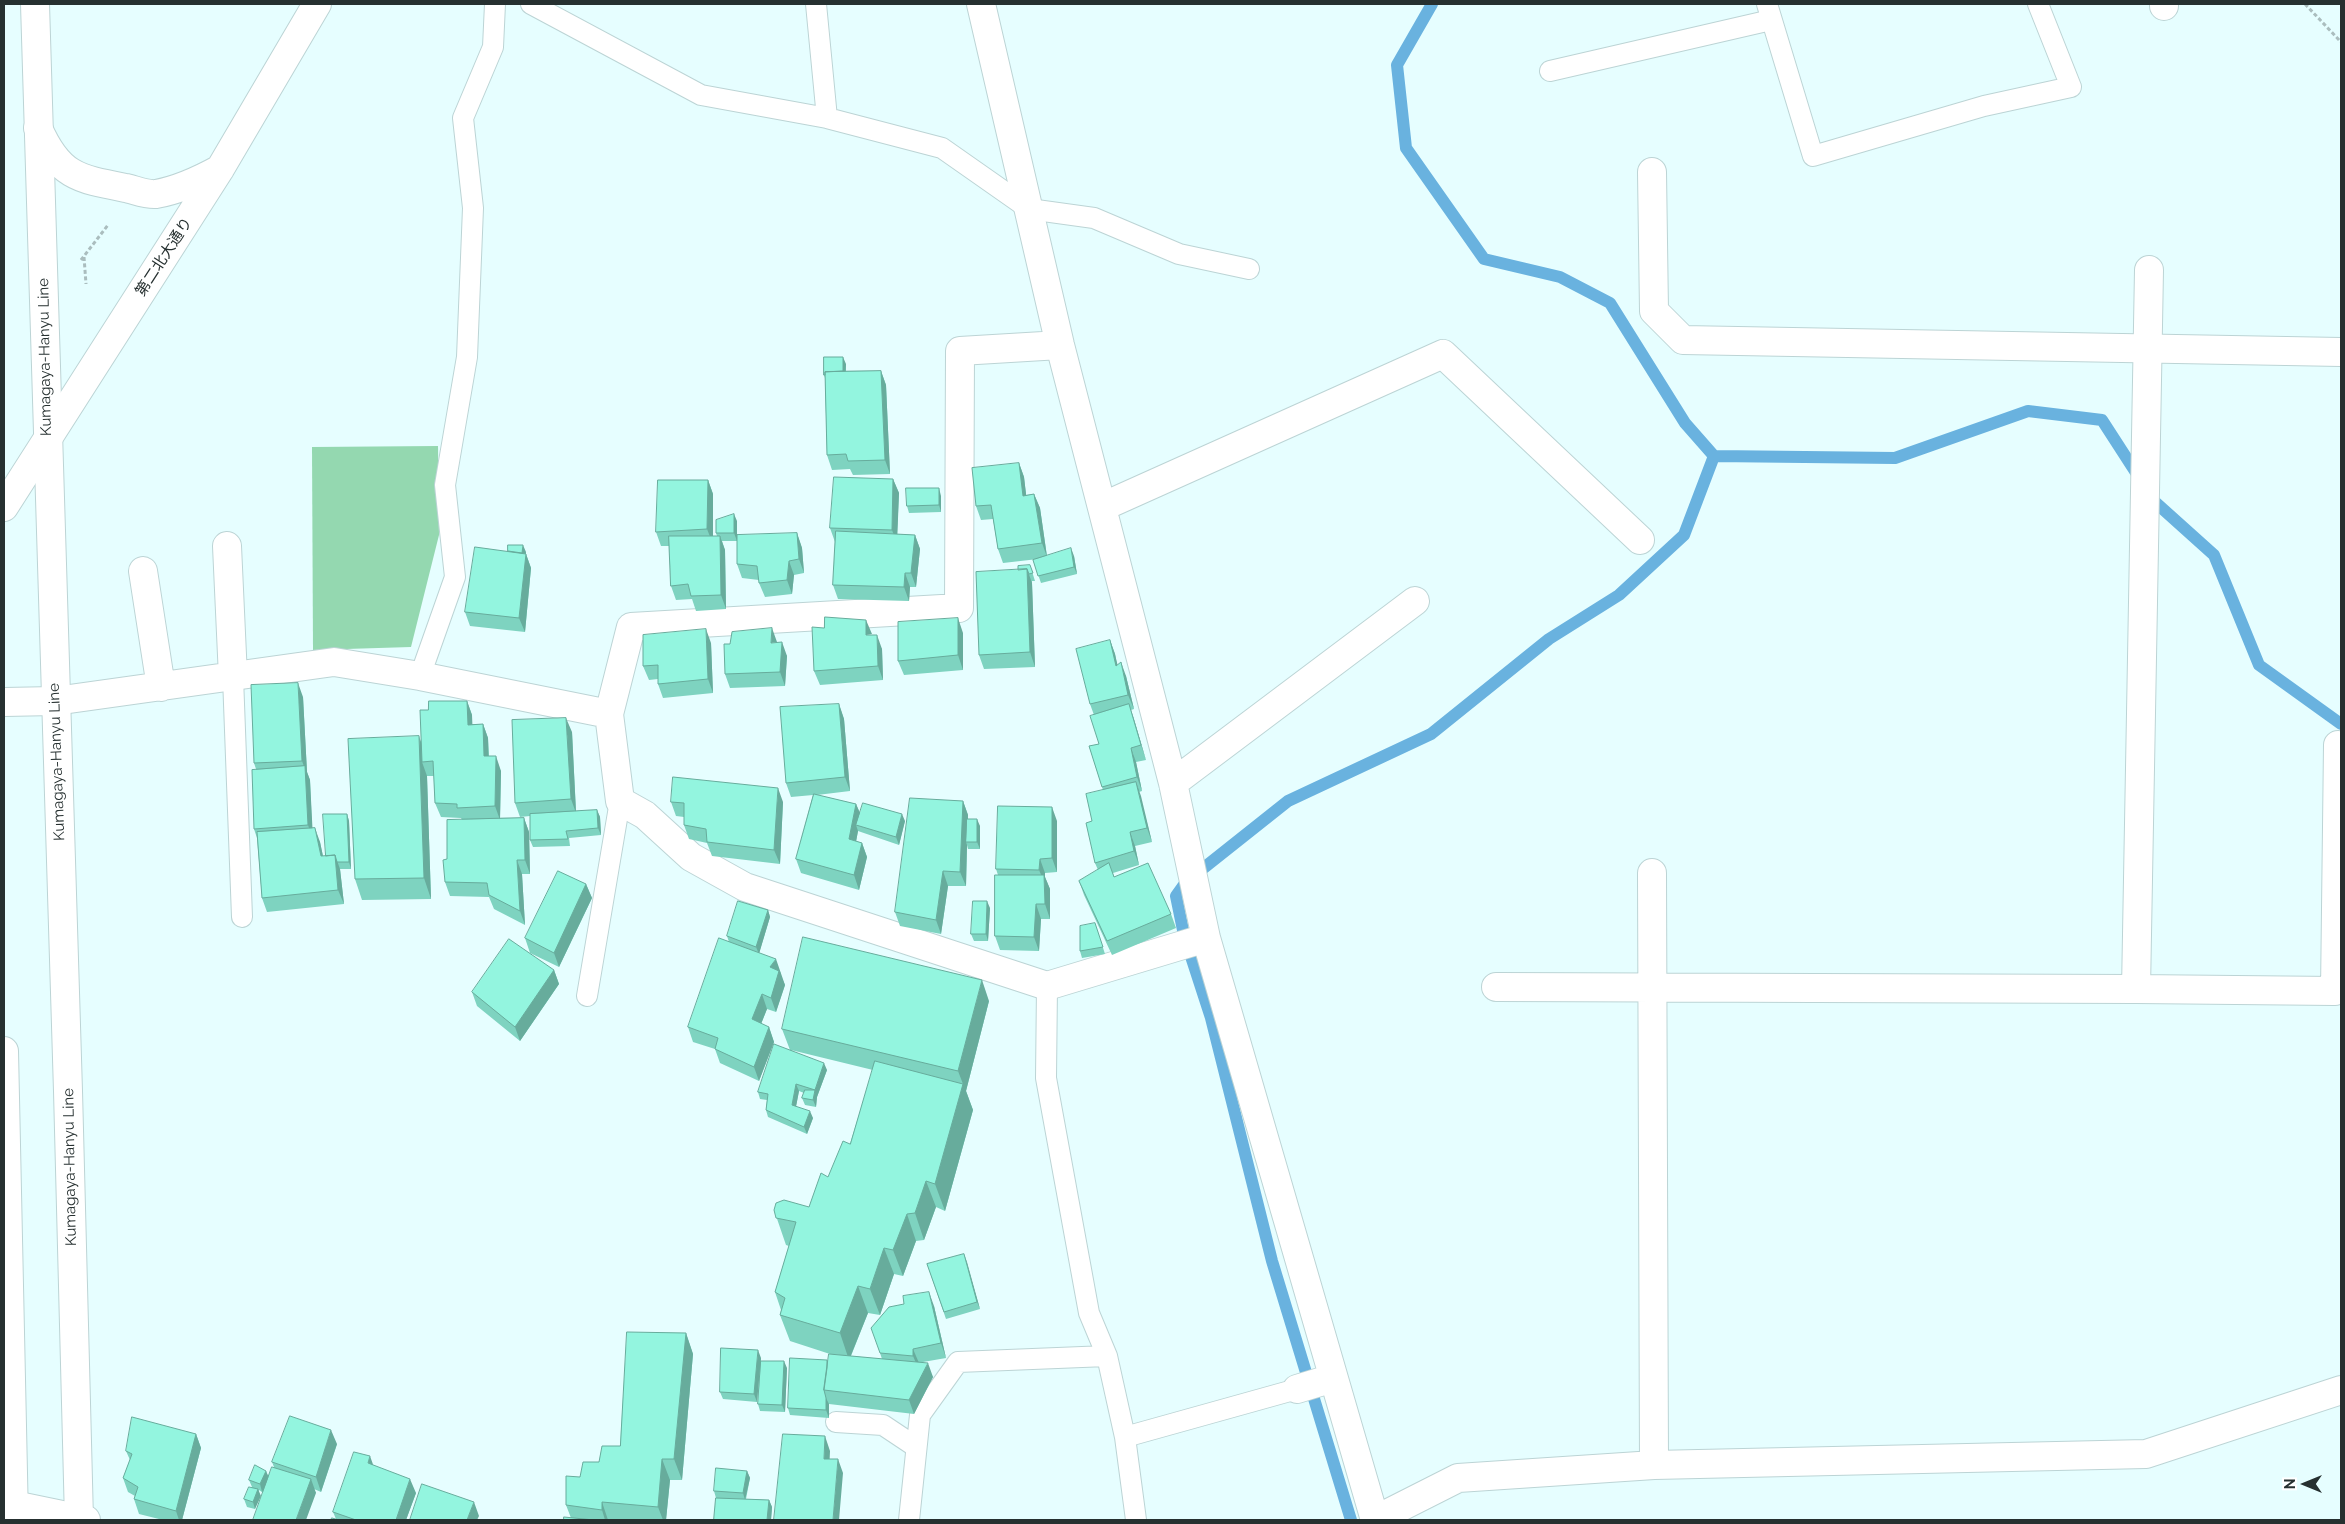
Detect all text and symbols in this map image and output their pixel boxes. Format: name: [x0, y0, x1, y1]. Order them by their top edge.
street label: 第二北大通り: [132, 214, 196, 300]
street label: Kumagaya-Hanyu Line: [35, 278, 55, 436]
street label: Kumagaya-Hanyu Line: [45, 683, 69, 841]
street label: Kumagaya-Hanyu Line: [60, 1088, 80, 1246]
north arrow: [2280, 1459, 2330, 1509]
text: N: [2282, 1479, 2298, 1489]

